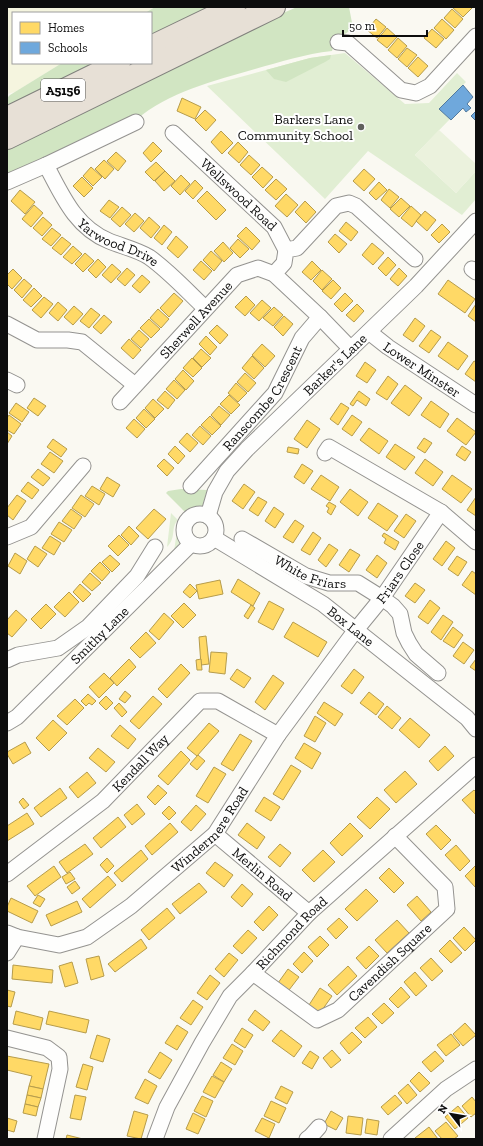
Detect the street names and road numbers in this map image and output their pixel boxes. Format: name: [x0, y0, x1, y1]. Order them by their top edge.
road number: A5156: [41, 79, 85, 101]
street label: Wellswood Road: [197, 155, 281, 234]
street label: Yarwood Drive: [73, 214, 163, 270]
street label: Sherwell Avenue: [156, 277, 236, 362]
street label: Barker's Lane: [300, 330, 370, 399]
street label: Lower Minster: [380, 338, 464, 401]
street label: Ranscombe Crescent: [219, 342, 306, 454]
street label: Friars Close: [372, 537, 428, 607]
street label: White Friars: [271, 551, 346, 592]
street label: Smithy Lane: [67, 602, 132, 668]
street label: Box Lane: [324, 602, 378, 650]
street label: Kendall Way: [108, 730, 173, 795]
street label: Windermere Road: [168, 783, 252, 876]
street label: Merlin Road: [229, 844, 296, 904]
street label: Richmond Road: [252, 892, 331, 973]
street label: Cavendish Square: [344, 919, 435, 1005]

